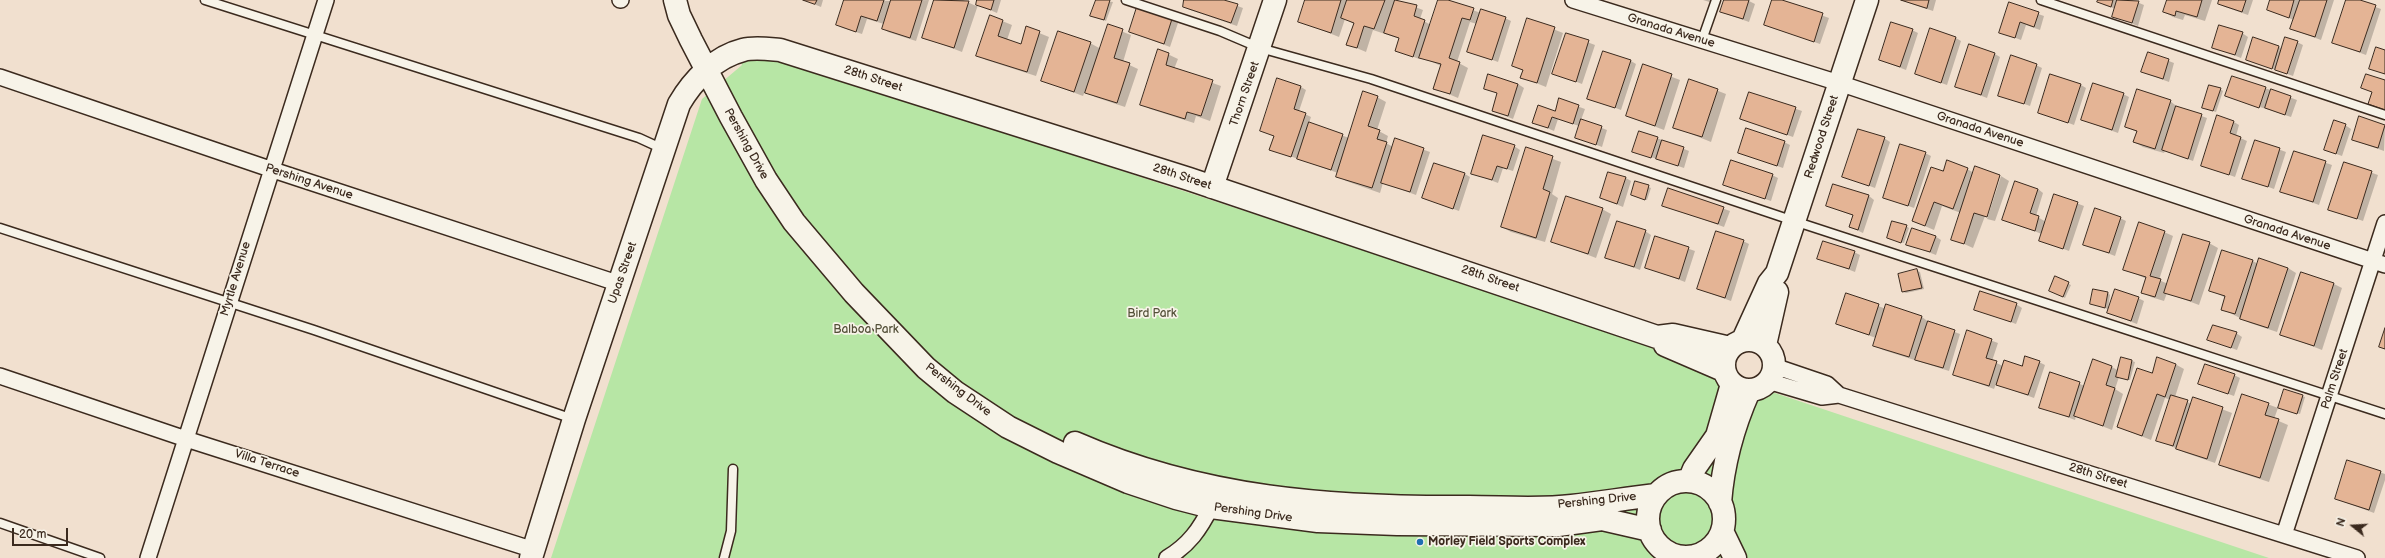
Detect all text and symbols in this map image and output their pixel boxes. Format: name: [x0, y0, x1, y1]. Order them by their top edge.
street label: Granada Avenue: [1626, 11, 1716, 51]
street label: Thorn Street: [1227, 60, 1263, 128]
street label: 28th Street: [842, 63, 904, 95]
street label: Redwood Street: [1802, 94, 1842, 180]
street label: Pershing Drive: [721, 106, 771, 182]
street label: Granada Avenue: [1935, 109, 2025, 151]
street label: Pershing Avenue: [263, 161, 355, 203]
street label: 28th Street: [1151, 161, 1213, 193]
street label: Granada Avenue: [2242, 212, 2332, 254]
street label: Myrtle Avenue: [218, 240, 254, 318]
street label: Upas Street: [606, 240, 640, 306]
street label: 28th Street: [1459, 262, 1521, 296]
park label: Bird Park: [1127, 307, 1177, 321]
park label: Balboa Park: [833, 323, 899, 337]
street label: Palm Street: [2318, 347, 2352, 411]
street label: Pershing Drive: [922, 360, 994, 420]
street label: Villa Terrace: [233, 447, 301, 481]
street label: 28th Street: [2067, 460, 2129, 492]
street label: Pershing Drive: [1557, 490, 1637, 512]
street label: Pershing Drive: [1213, 500, 1293, 526]
north arrow: [2333, 506, 2373, 546]
text: N: [2334, 516, 2349, 528]
scale bar: [14, 520, 70, 546]
text: 20 m: [19, 527, 46, 542]
place label: Morley Field Sports Complex: [1428, 535, 1585, 549]
marker: Morley Field Sports Complex: [1415, 537, 1425, 547]

